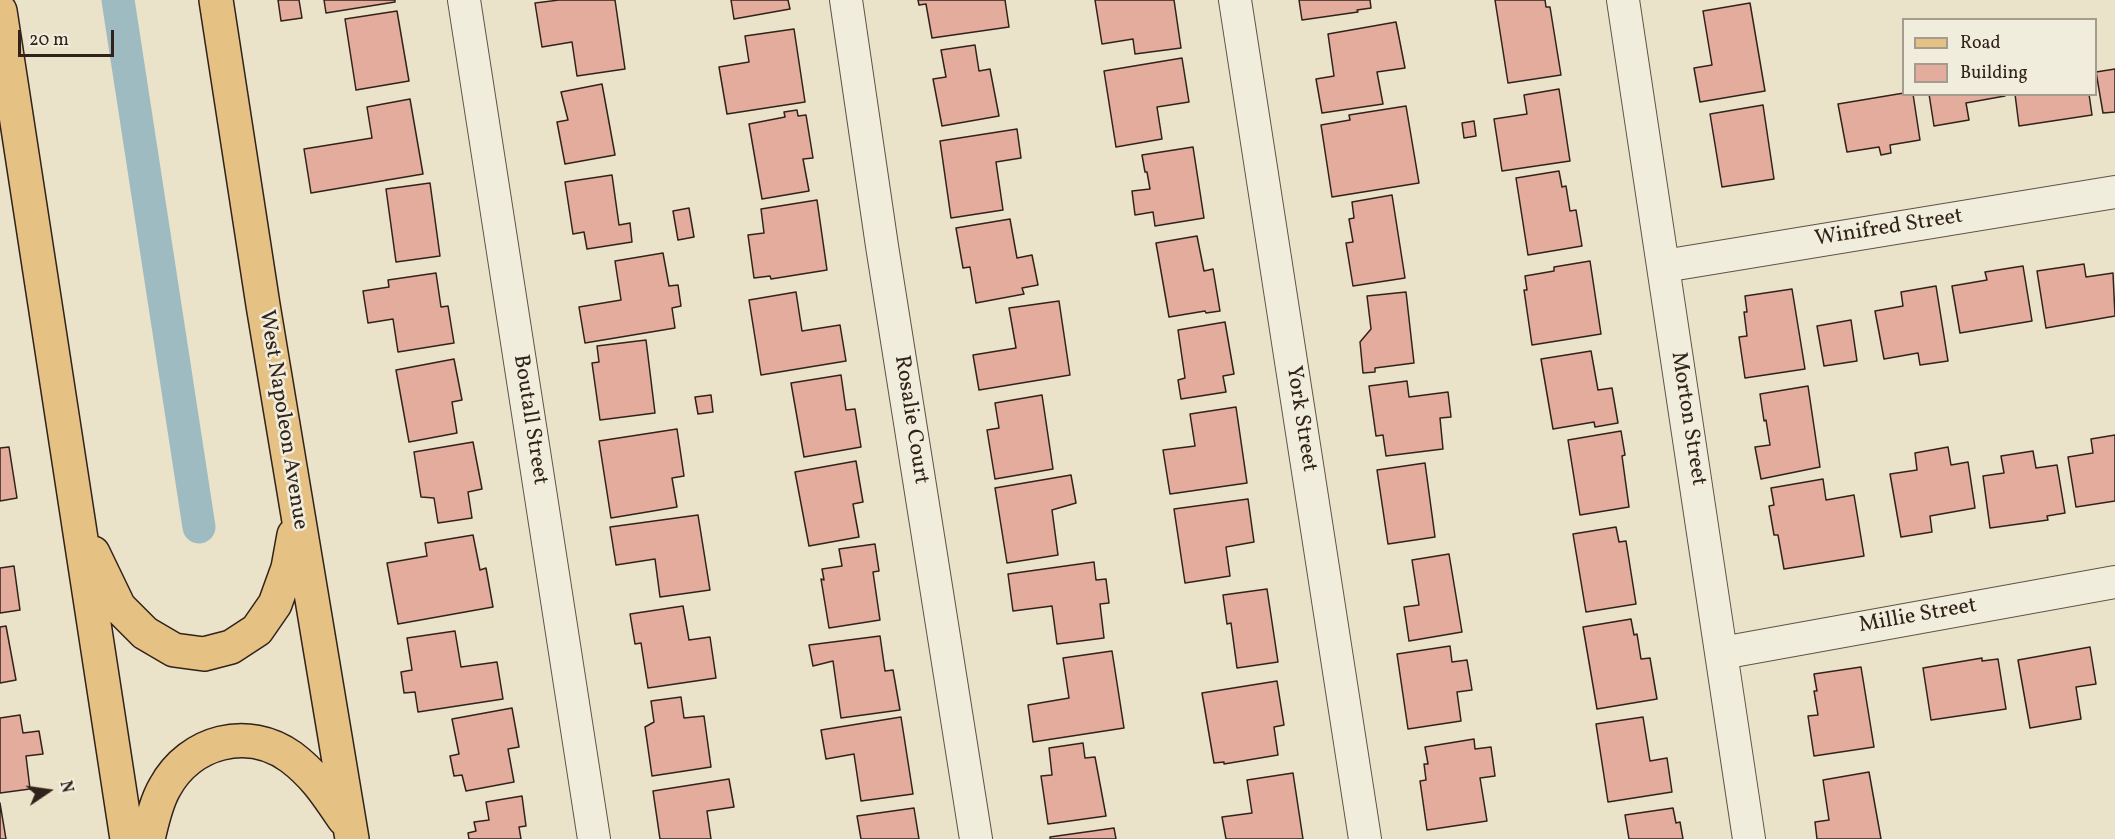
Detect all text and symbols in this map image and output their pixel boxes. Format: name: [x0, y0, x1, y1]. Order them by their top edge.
scale bar: [21, 18, 117, 56]
legend: [1902, 18, 2097, 96]
text: 20 m: [29, 28, 69, 53]
text: Road: [1960, 31, 2001, 56]
text: Building: [1960, 61, 2028, 86]
street label: Winifred Street: [1813, 204, 1965, 254]
street label: West Napoleon Avenue: [252, 308, 312, 532]
street label: Morton Street: [1663, 350, 1711, 488]
street label: Boutall Street: [506, 353, 552, 487]
street label: Rosalie Court: [887, 354, 933, 486]
street label: York Street: [1279, 364, 1321, 474]
street label: Millie Street: [1857, 594, 1979, 640]
north arrow: [18, 761, 78, 821]
text: N: [54, 779, 78, 795]

